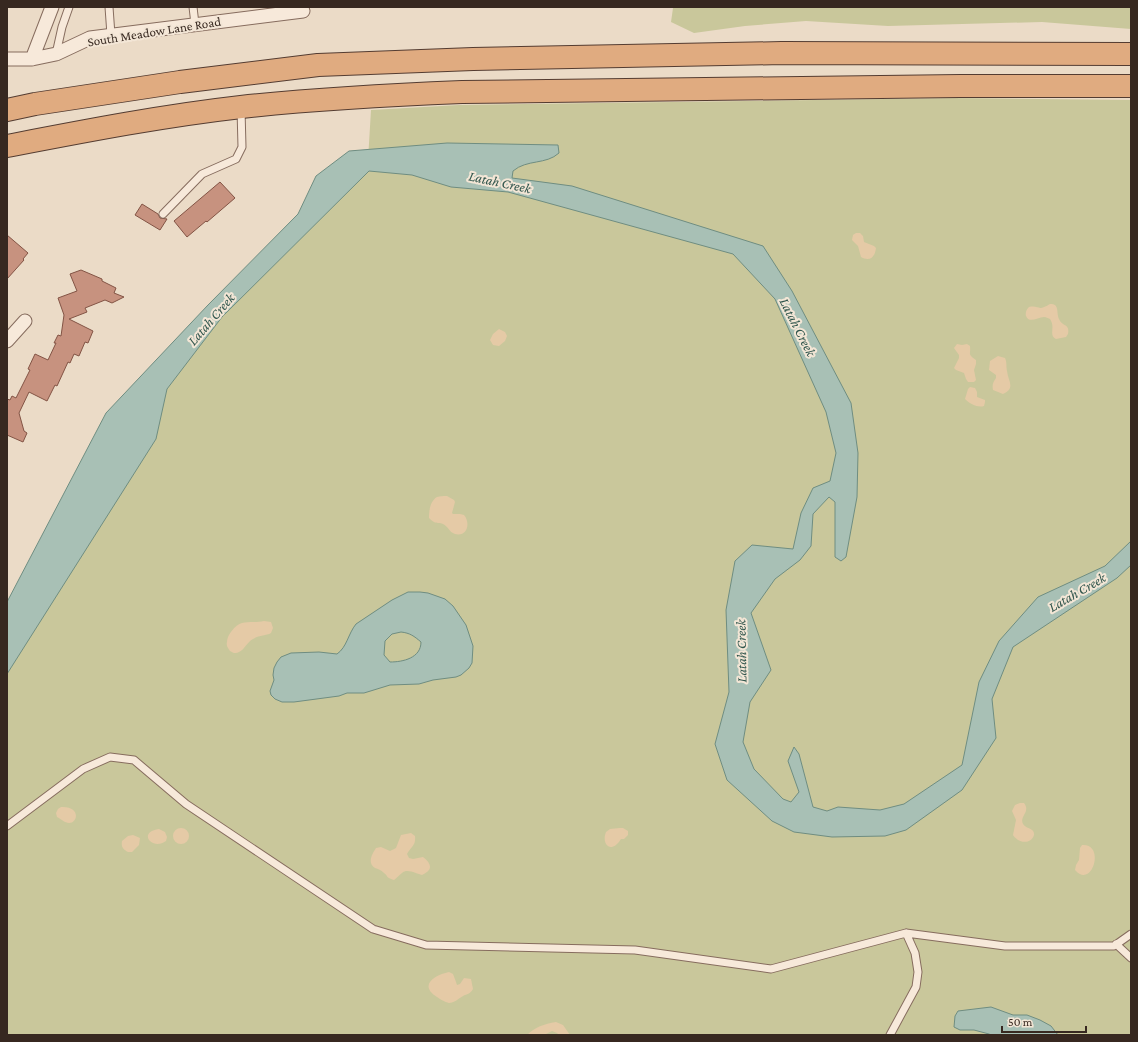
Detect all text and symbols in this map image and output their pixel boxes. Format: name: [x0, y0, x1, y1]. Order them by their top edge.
street label: South Meadow Lane Road: [86, 14, 222, 49]
water label: Latah Creek: [467, 168, 533, 197]
water label: Latah Creek: [184, 289, 238, 348]
water label: Latah Creek: [777, 295, 820, 360]
water label: Latah Creek: [1046, 569, 1109, 615]
water label: Latah Creek: [732, 618, 750, 683]
scale bar: [1002, 1008, 1086, 1034]
text: 50 m: [1008, 1015, 1033, 1029]

